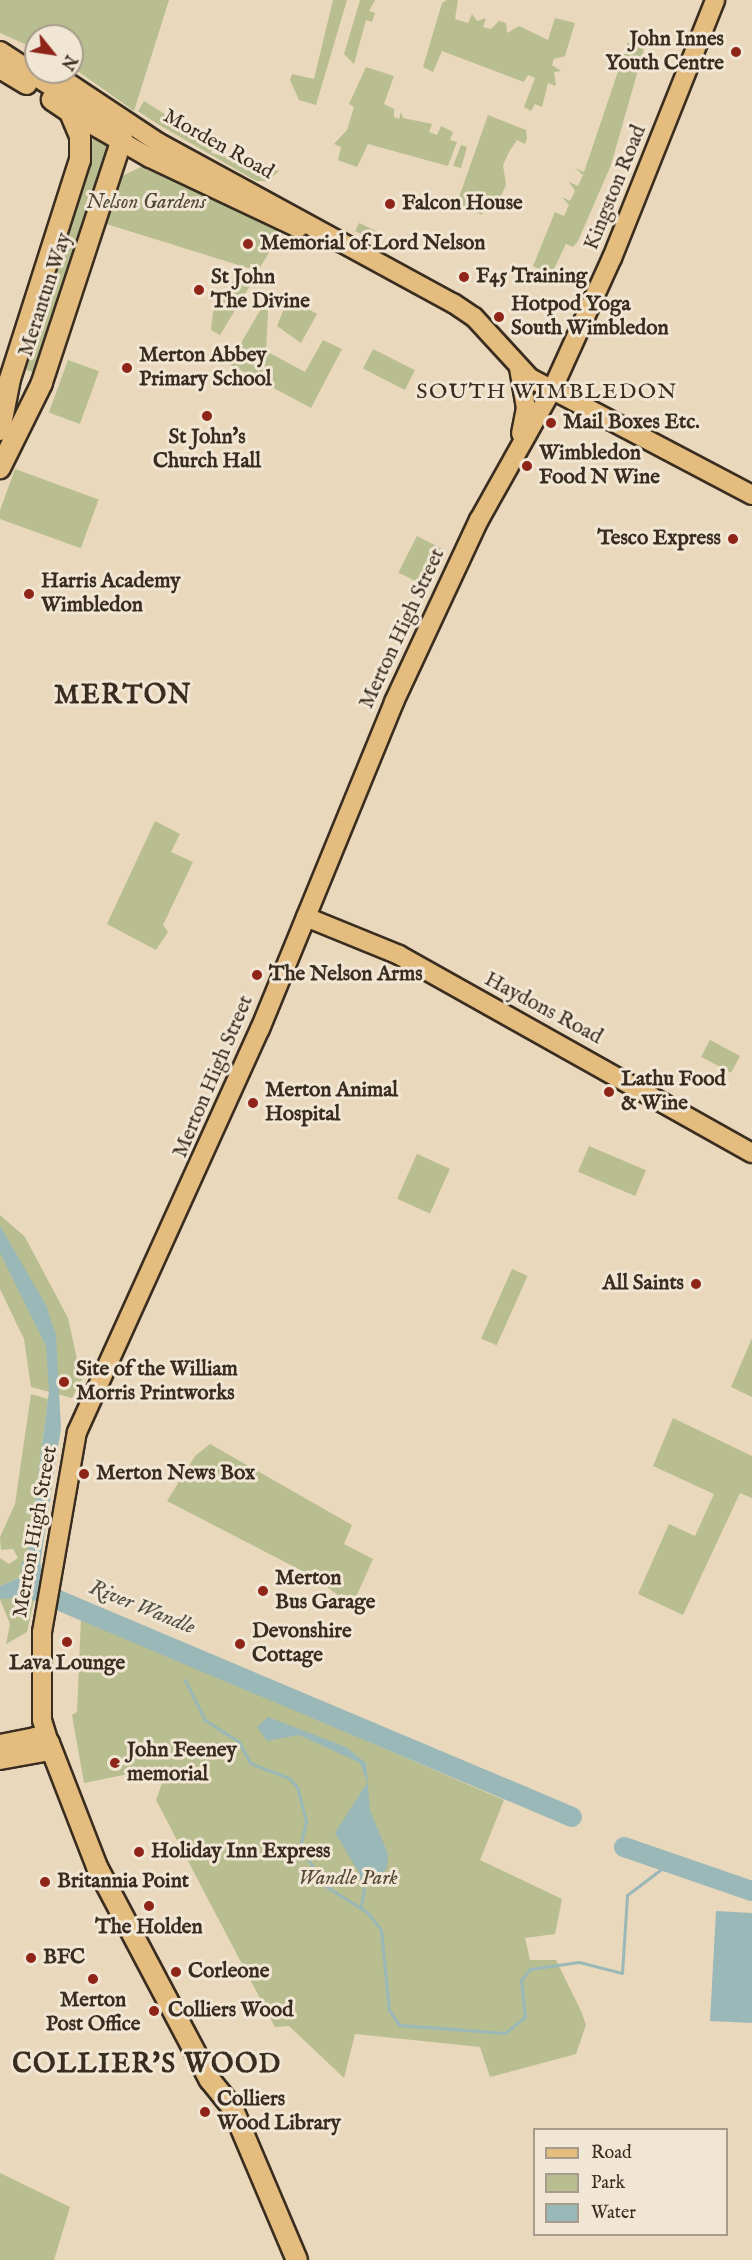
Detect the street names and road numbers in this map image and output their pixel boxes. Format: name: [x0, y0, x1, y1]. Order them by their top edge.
street label: Morden Road: [158, 104, 278, 186]
street label: Kingston Road: [580, 122, 652, 254]
street label: Merantun Way: [14, 230, 78, 360]
street label: Merton High Street: [355, 545, 451, 713]
street label: Haydons Road: [480, 967, 606, 1051]
street label: Merton High Street: [168, 992, 260, 1162]
street label: Merton High Street: [8, 1444, 64, 1620]

